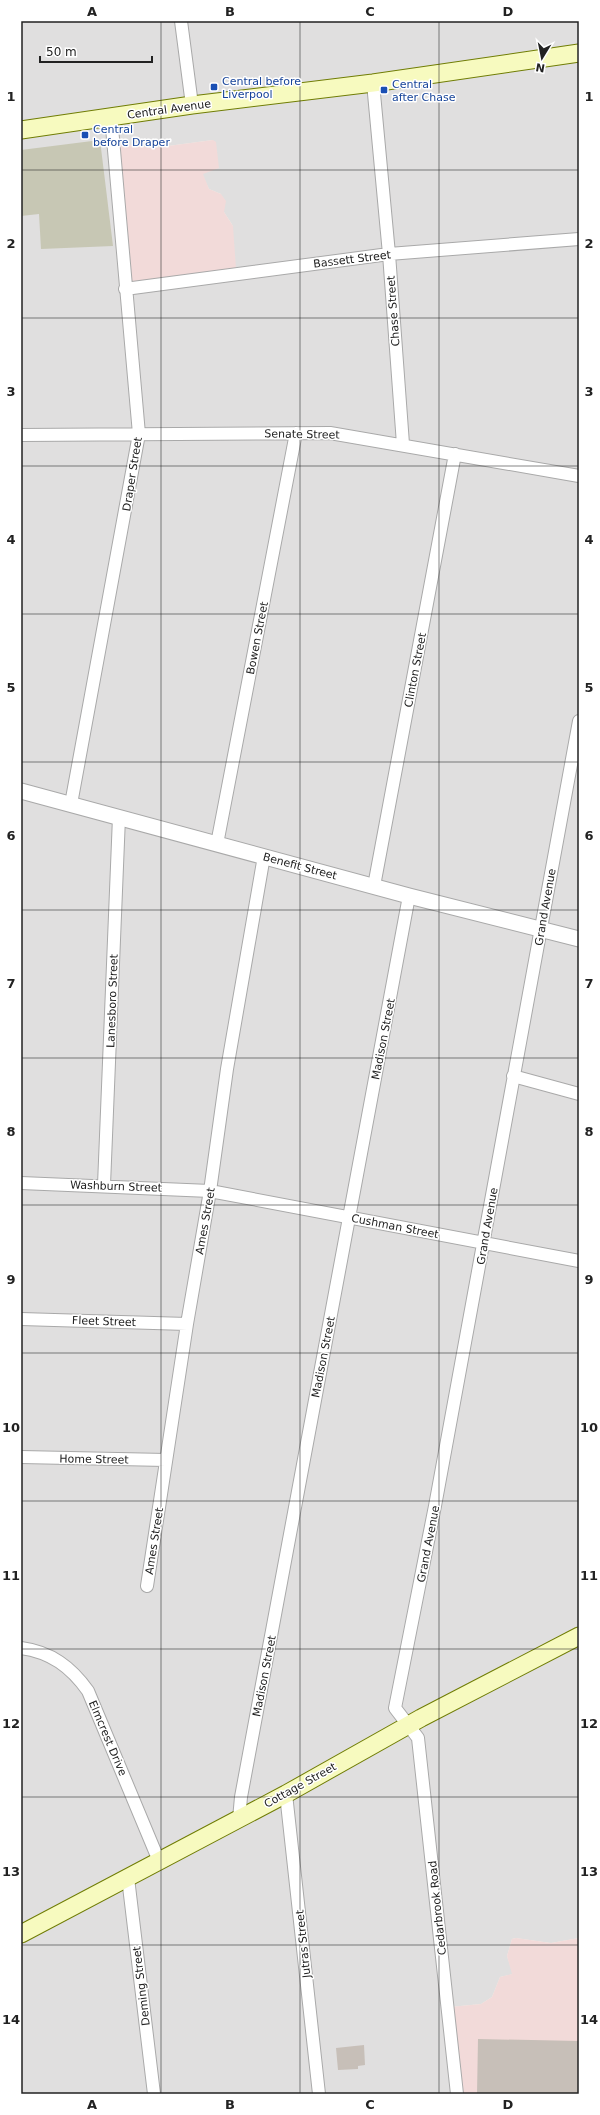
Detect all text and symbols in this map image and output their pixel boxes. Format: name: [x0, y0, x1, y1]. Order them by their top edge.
text: A: [87, 4, 97, 19]
text: B: [225, 4, 235, 19]
text: C: [365, 4, 375, 19]
text: D: [503, 4, 514, 19]
scale bar: [40, 38, 152, 64]
north arrow: [522, 38, 562, 78]
text: 50 m: [46, 45, 77, 59]
text: N: [535, 60, 546, 75]
place label: Central before Liverpool: [222, 75, 301, 101]
place label: Central after Chase: [392, 78, 456, 104]
marker: Central before Liverpool: [209, 82, 219, 92]
marker: Central after Chase: [379, 85, 389, 95]
text: 1: [6, 89, 16, 104]
text: 1: [584, 89, 594, 104]
street label: Central Avenue: [126, 97, 212, 122]
place label: Central before Draper: [93, 123, 170, 149]
marker: Central before Draper: [80, 130, 90, 140]
text: 2: [6, 236, 16, 251]
text: 2: [584, 236, 594, 251]
street label: Bassett Street: [313, 248, 392, 271]
street label: Chase Street: [384, 275, 402, 347]
text: 3: [6, 384, 16, 399]
text: 3: [584, 384, 594, 399]
street label: Senate Street: [264, 427, 341, 442]
street label: Draper Street: [120, 435, 145, 512]
text: 4: [6, 532, 16, 547]
text: 4: [584, 532, 594, 547]
street label: Bowen Street: [244, 600, 271, 676]
street label: Clinton Street: [402, 631, 429, 708]
text: 5: [6, 680, 16, 695]
text: 5: [584, 680, 594, 695]
text: 6: [6, 828, 16, 843]
text: 6: [584, 828, 594, 843]
street label: Benefit Street: [261, 850, 339, 883]
street label: Grand Avenue: [532, 867, 559, 947]
street label: Lanesboro Street: [104, 953, 121, 1048]
text: 7: [6, 976, 16, 991]
text: 7: [584, 976, 594, 991]
street label: Madison Street: [369, 997, 398, 1081]
text: 8: [6, 1124, 16, 1139]
text: 8: [584, 1124, 594, 1139]
street label: Washburn Street: [70, 1178, 163, 1195]
street label: Ames Street: [193, 1186, 218, 1256]
street label: Grand Avenue: [474, 1186, 501, 1266]
street label: Cushman Street: [350, 1212, 440, 1241]
text: 9: [6, 1272, 16, 1287]
text: 9: [584, 1272, 594, 1287]
street label: Fleet Street: [72, 1314, 137, 1329]
street label: Madison Street: [309, 1315, 338, 1399]
text: 10: [2, 1420, 20, 1435]
text: 10: [580, 1420, 598, 1435]
street label: Home Street: [59, 1452, 129, 1467]
street label: Grand Avenue: [415, 1504, 442, 1584]
street label: Ames Street: [143, 1506, 166, 1576]
text: 11: [2, 1568, 20, 1583]
text: 11: [580, 1568, 598, 1583]
street label: Madison Street: [250, 1634, 279, 1718]
street label: Elmcrest Drive: [86, 1699, 129, 1778]
text: 12: [2, 1716, 20, 1731]
text: 12: [580, 1716, 598, 1731]
street label: Cottage Street: [262, 1760, 339, 1811]
street label: Cedarbrook Road: [426, 1860, 449, 1956]
text: 13: [2, 1864, 20, 1879]
text: 13: [580, 1864, 598, 1879]
street label: Jutras Street: [293, 1909, 314, 1980]
street label: Deming Street: [130, 1945, 153, 2026]
text: 14: [2, 2012, 20, 2027]
text: 14: [580, 2012, 598, 2027]
text: A: [87, 2097, 97, 2112]
text: B: [225, 2097, 235, 2112]
text: C: [365, 2097, 375, 2112]
text: D: [503, 2097, 514, 2112]

